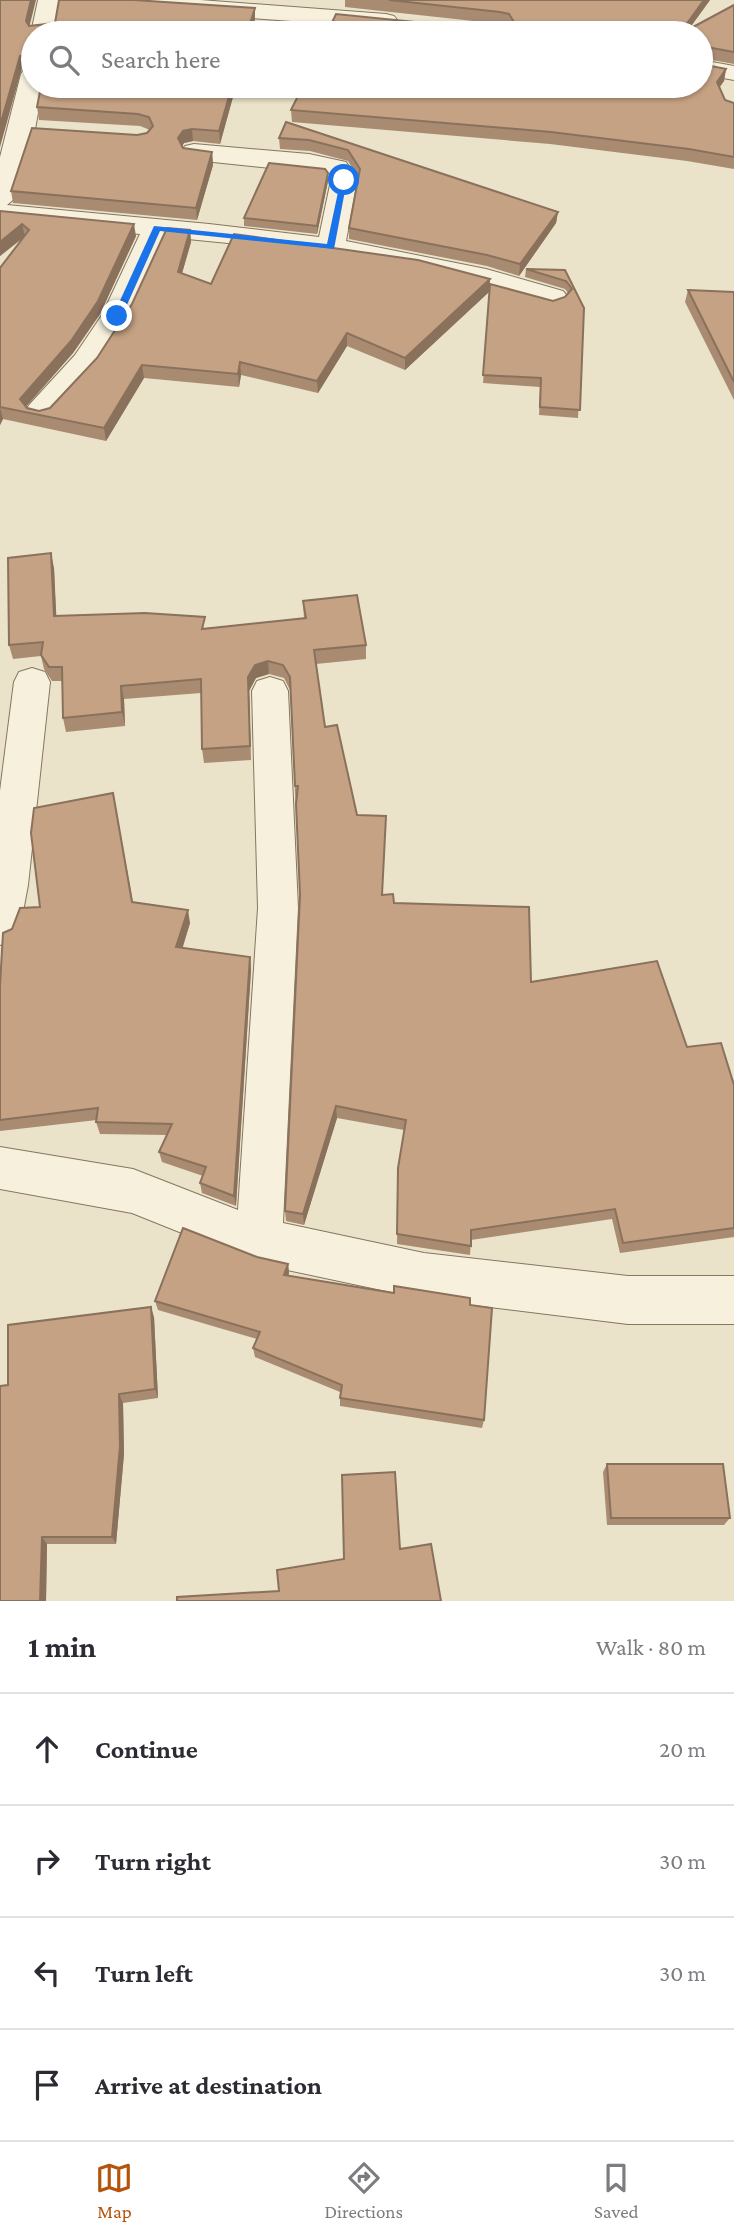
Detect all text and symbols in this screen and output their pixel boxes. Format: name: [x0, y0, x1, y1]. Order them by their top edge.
search box: [21, 21, 713, 98]
icon: search: [45, 41, 83, 79]
text: Search here: [101, 45, 220, 74]
route start: [328, 164, 359, 195]
route end: [101, 300, 132, 331]
text: 1 min: [28, 1630, 96, 1663]
text: Walk · 80 m: [596, 1634, 706, 1660]
icon: ahead: [28, 1730, 66, 1768]
text: Continue: [95, 1735, 198, 1764]
text: 20 m: [659, 1736, 706, 1762]
icon: right: [28, 1842, 66, 1880]
text: Turn right: [95, 1847, 211, 1876]
text: 30 m: [659, 1848, 706, 1874]
icon: left: [28, 1954, 66, 1992]
text: Turn left: [95, 1959, 193, 1988]
text: 30 m: [659, 1960, 706, 1986]
icon: arrive: [28, 2066, 66, 2104]
text: Arrive at destination: [95, 2071, 322, 2100]
tab: Map: [95, 2159, 133, 2222]
tab: Directions: [324, 2159, 403, 2222]
tab: Saved: [594, 2159, 639, 2222]

